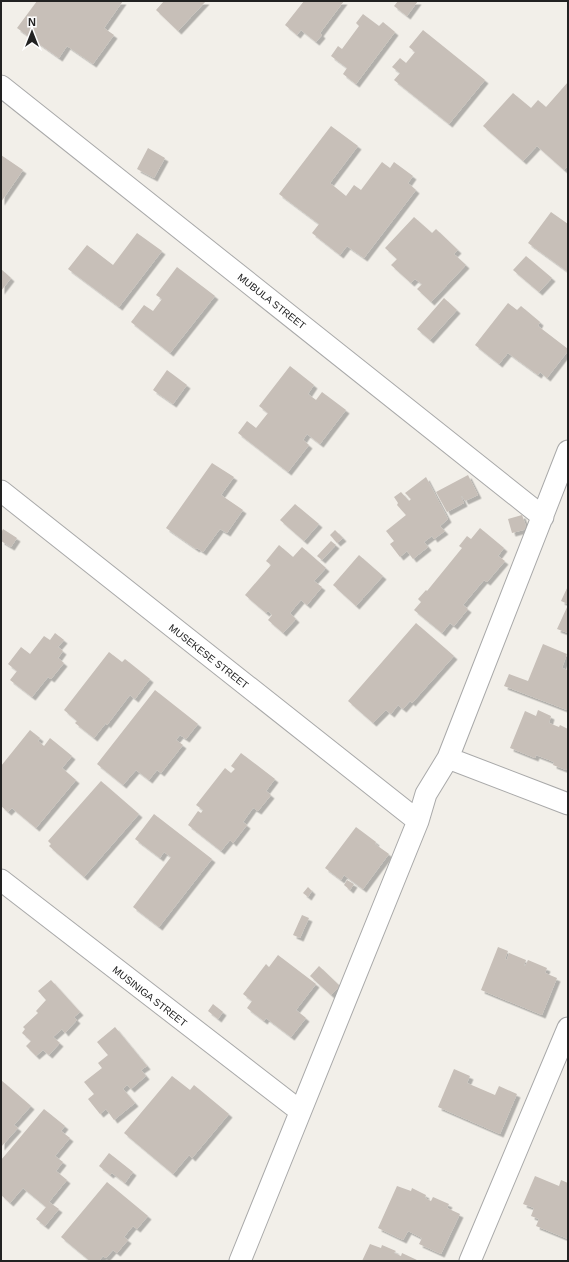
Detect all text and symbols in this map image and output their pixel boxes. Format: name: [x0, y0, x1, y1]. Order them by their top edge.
north arrow: [12, 12, 52, 52]
text: N: [28, 16, 36, 28]
street label: MUBULA STREET: [235, 271, 308, 331]
street label: MUSEKESE STREET: [167, 622, 251, 691]
street label: MUSINIGA STREET: [110, 964, 189, 1029]

